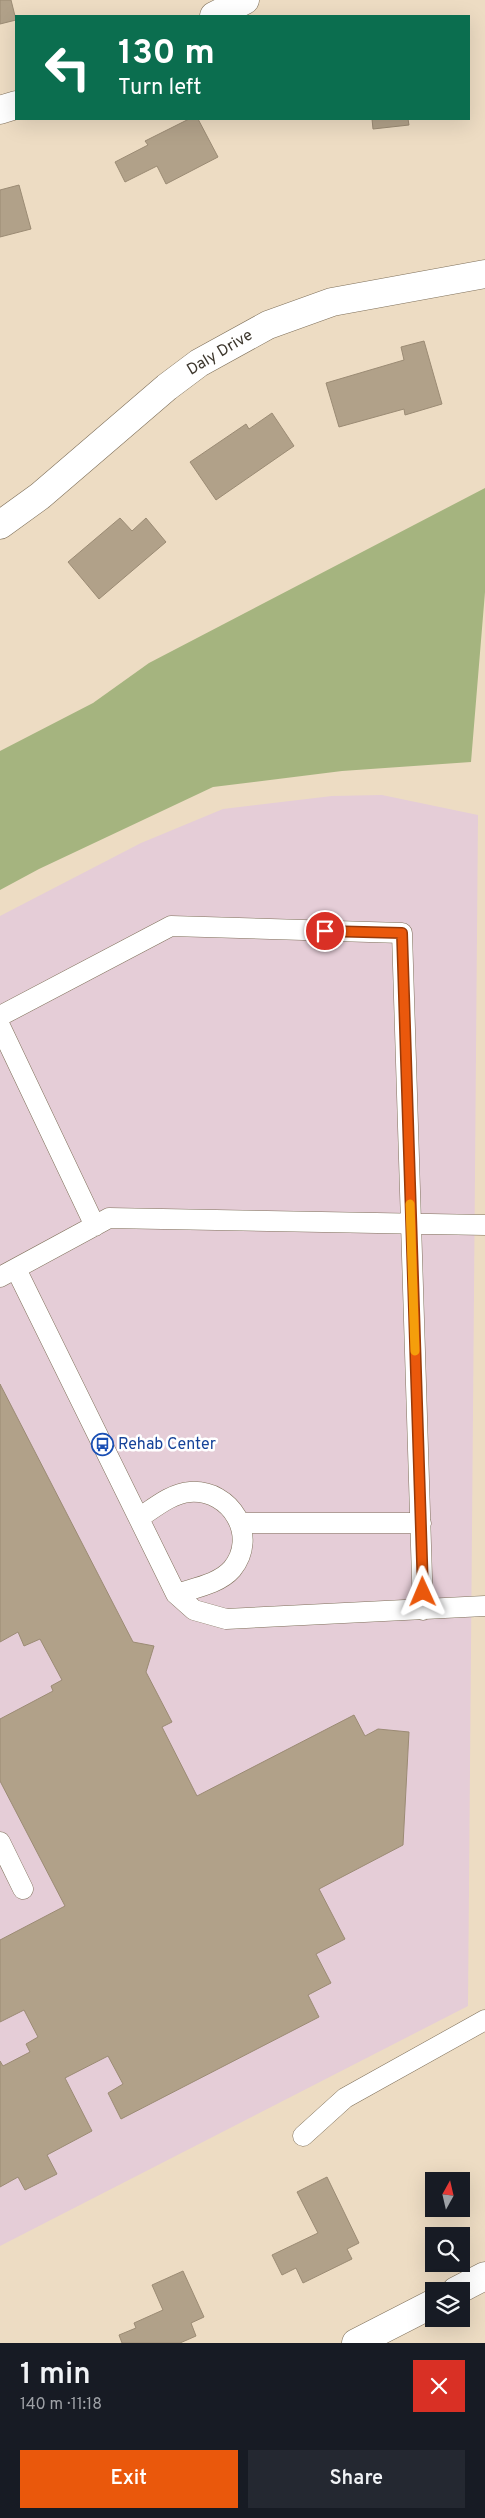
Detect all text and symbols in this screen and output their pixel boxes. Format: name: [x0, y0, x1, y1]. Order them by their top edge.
text: 130 m: [118, 32, 215, 76]
icon: left: [35, 35, 100, 100]
text: Turn left: [118, 75, 201, 102]
street label: Daly Drive: [183, 326, 257, 380]
pin: [304, 910, 346, 952]
icon: arrive: [311, 917, 339, 945]
bus stop icon: Rehab Center: [90, 1433, 114, 1457]
place label: Rehab Center: [118, 1435, 216, 1455]
position arrow: [396, 1565, 448, 1617]
north arrow: [425, 2172, 470, 2218]
map controls: [425, 2172, 470, 2327]
button: search: [425, 2227, 470, 2272]
button: layers: [425, 2282, 470, 2327]
text: 1 min: [20, 2357, 91, 2394]
button: close: [413, 2360, 465, 2412]
text: 140 m · 11:18: [20, 2395, 102, 2415]
button: Exit: [20, 2450, 238, 2508]
button: Share: [248, 2450, 465, 2508]

